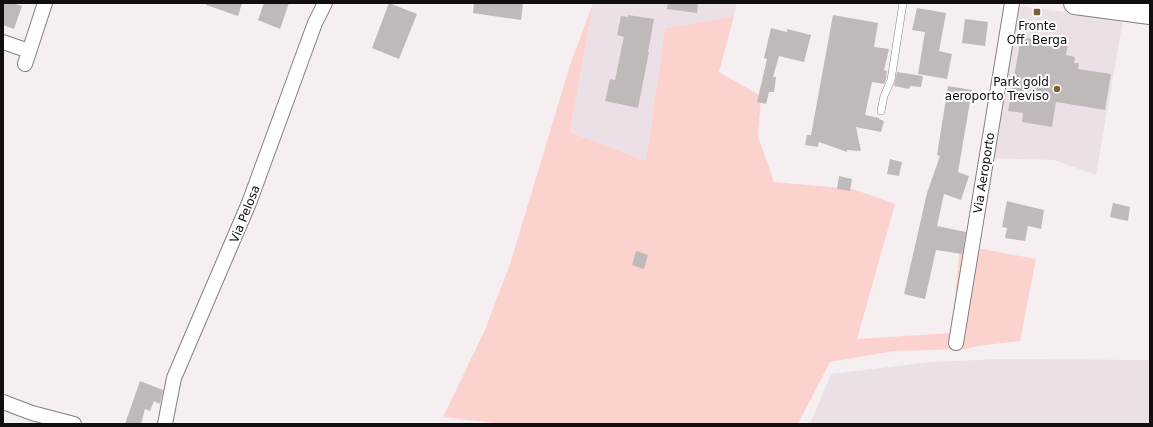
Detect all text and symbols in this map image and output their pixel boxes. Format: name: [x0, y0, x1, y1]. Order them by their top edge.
marker: Fronte Off. Berga: [1032, 7, 1042, 17]
place label: Fronte Off. Berga: [1007, 19, 1067, 47]
place label: Park gold aeroporto Treviso: [945, 75, 1049, 103]
marker: Park gold aeroporto Treviso: [1052, 84, 1062, 94]
street label: Via Aeroporto: [971, 132, 997, 214]
street label: Via Pelosa: [227, 183, 263, 245]

